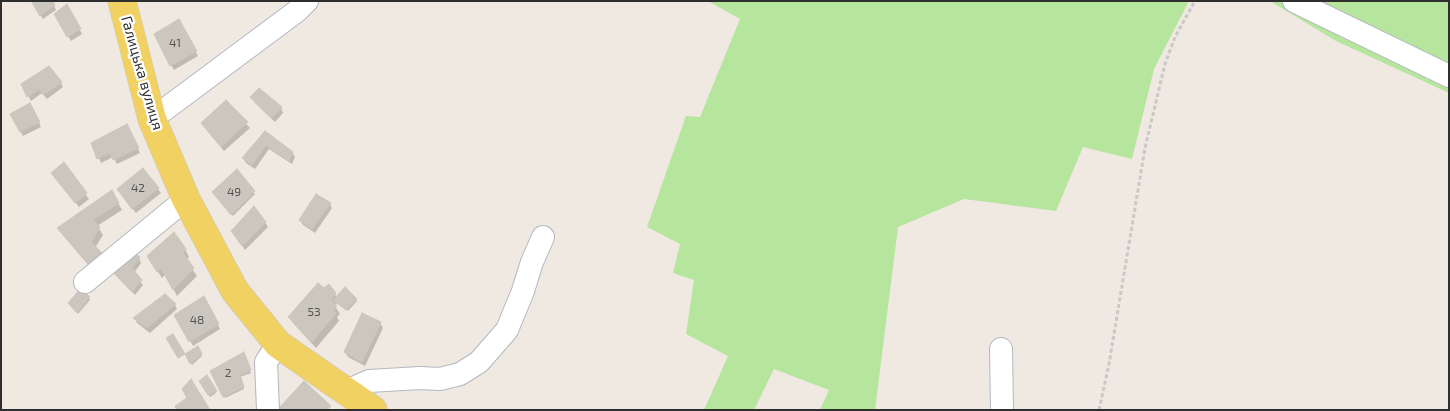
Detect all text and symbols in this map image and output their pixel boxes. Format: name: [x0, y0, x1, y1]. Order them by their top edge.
street label: Галицька вулиця: [117, 14, 167, 132]
house number: 41: [169, 36, 181, 50]
house number: 42: [131, 181, 145, 195]
house number: 49: [227, 185, 241, 199]
house number: 53: [307, 305, 321, 319]
house number: 48: [190, 313, 204, 327]
house number: 2: [225, 366, 231, 380]

